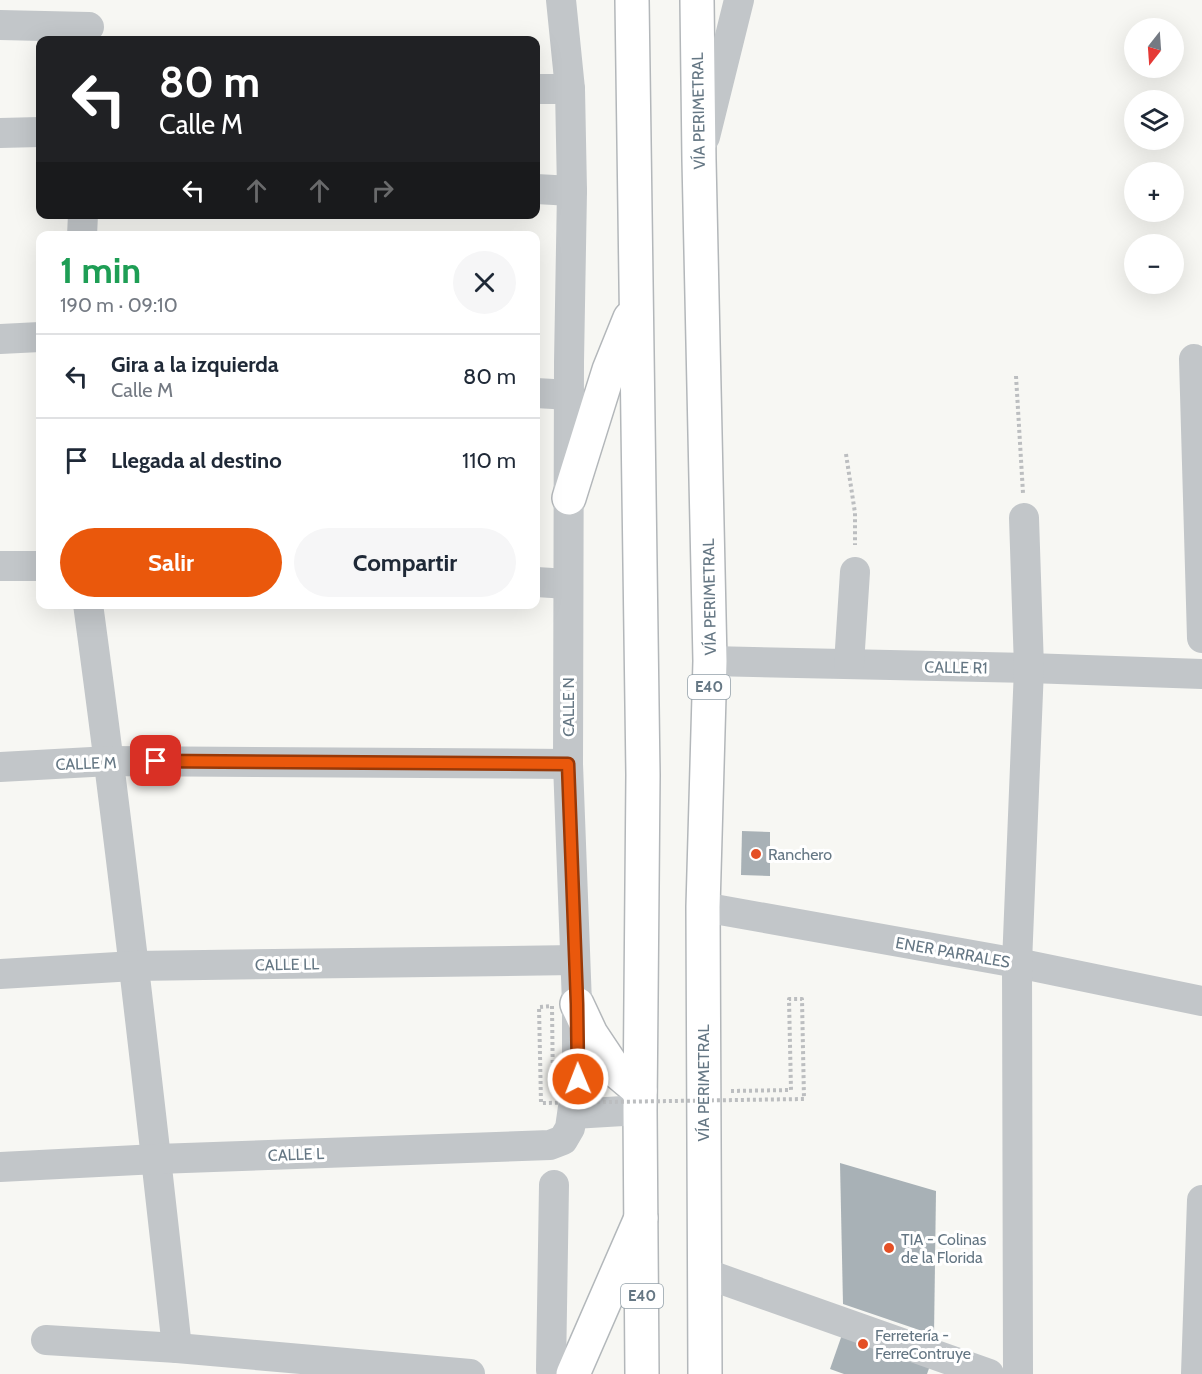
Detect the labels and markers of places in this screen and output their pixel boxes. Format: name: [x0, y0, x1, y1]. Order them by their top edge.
pin: [130, 735, 181, 786]
place label: Ranchero: [768, 845, 832, 864]
marker: Ranchero: [749, 847, 763, 861]
place label: TIA - Colinas de la Florida: [901, 1230, 987, 1267]
marker: TIA - Colinas de la Florida: [882, 1241, 896, 1255]
place label: Ferretería - FerreContruye: [875, 1326, 971, 1363]
marker: Ferretería - FerreContruye: [856, 1337, 870, 1351]

